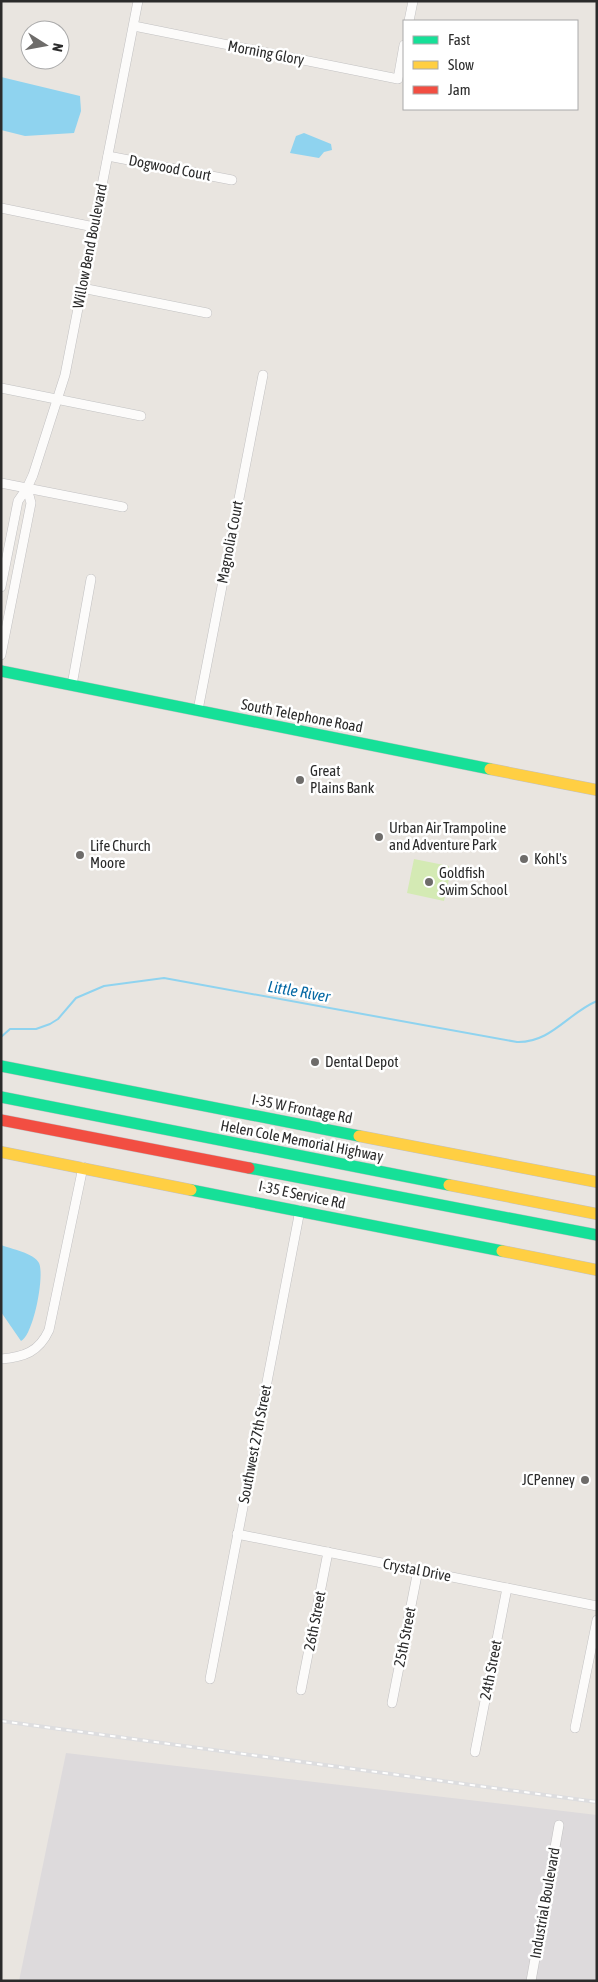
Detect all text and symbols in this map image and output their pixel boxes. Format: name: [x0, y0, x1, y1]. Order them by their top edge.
north arrow: [20, 20, 70, 70]
legend: [403, 20, 578, 110]
text: Fast: [448, 31, 470, 48]
street label: Morning Glory: [226, 37, 306, 68]
text: N: [49, 42, 66, 53]
text: Slow: [448, 56, 474, 73]
text: Jam: [448, 81, 471, 98]
street label: Dogwood Court: [127, 151, 213, 184]
street label: Willow Bend Boulevard: [69, 182, 110, 310]
street label: Magnolia Court: [213, 499, 246, 585]
street label: South Telephone Road: [240, 695, 364, 736]
place label: Great Plains Bank: [310, 762, 375, 796]
marker: Great Plains Bank: [294, 774, 306, 786]
place label: Urban Air Trampoline and Adventure Park: [389, 819, 506, 853]
marker: Urban Air Trampoline and Adventure Park: [373, 831, 385, 843]
place label: Life Church Moore: [90, 837, 151, 871]
marker: Life Church Moore: [74, 849, 86, 861]
place label: Kohl's: [534, 850, 567, 867]
marker: Kohl's: [518, 853, 530, 865]
place label: Goldfish Swim School: [439, 864, 508, 898]
marker: Goldfish Swim School: [423, 876, 435, 888]
water label: Little River: [267, 977, 333, 1006]
place label: Dental Depot: [325, 1053, 399, 1070]
marker: Dental Depot: [309, 1056, 321, 1068]
street label: I-35 W Frontage Rd: [250, 1090, 354, 1127]
street label: Helen Cole Memorial Highway: [219, 1116, 385, 1165]
street label: I-35 E Service Rd: [257, 1177, 347, 1212]
street label: Southwest 27th Street: [235, 1383, 274, 1504]
place label: JCPenney: [522, 1471, 575, 1488]
marker: JCPenney: [579, 1474, 591, 1486]
street label: Crystal Drive: [382, 1555, 453, 1584]
street label: 26th Street: [300, 1590, 329, 1652]
street label: 25th Street: [390, 1606, 419, 1668]
street label: 24th Street: [476, 1639, 505, 1701]
street label: Industrial Boulevard: [526, 1846, 563, 1960]

